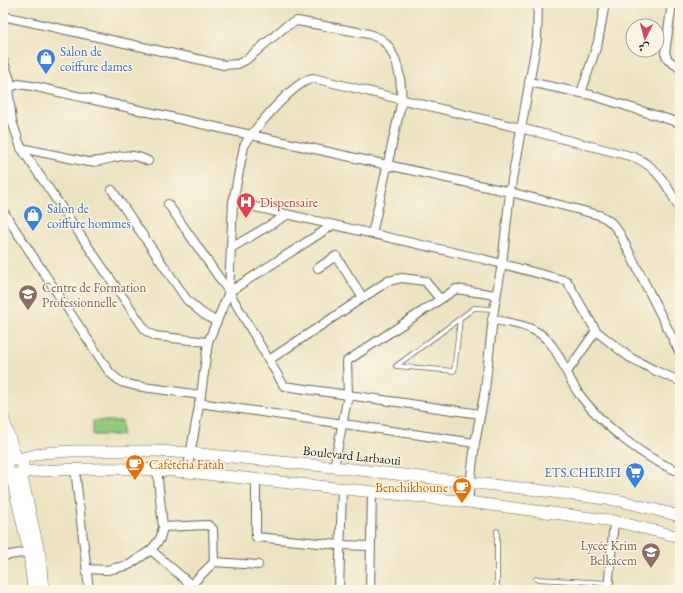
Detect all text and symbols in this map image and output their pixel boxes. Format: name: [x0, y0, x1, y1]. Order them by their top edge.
north arrow: [625, 18, 665, 58]
text: ش: [638, 40, 650, 55]
place label: Salon de coiffure dames: [60, 43, 132, 75]
shop icon: Salon de coiffure dames: [35, 47, 57, 75]
hospital icon: Dispensaire: [235, 191, 257, 219]
place label: Dispensaire: [260, 194, 318, 211]
place label: Salon de coiffure hommes: [47, 200, 131, 232]
shop icon: Salon de coiffure hommes: [22, 204, 44, 232]
place label: Centre de Formation Professionnelle: [42, 279, 147, 311]
school or university icon: Centre de Formation Professionnelle: [17, 283, 39, 311]
street label: Boulevard Larbaoui: [302, 442, 402, 469]
cafe icon: Cafétéria Fatah: [124, 453, 146, 481]
place label: Cafétéria Fatah: [149, 456, 224, 473]
supermarket icon: ETS.CHERIFI: [624, 461, 646, 489]
place label: ETS.CHERIFI: [544, 464, 622, 481]
cafe icon: Benchikhoune: [451, 476, 473, 504]
place label: Benchikhoune: [375, 479, 448, 496]
place label: Lycée Krim Belkacem: [581, 537, 637, 569]
school or university icon: Lycée Krim Belkacem: [640, 541, 662, 569]

